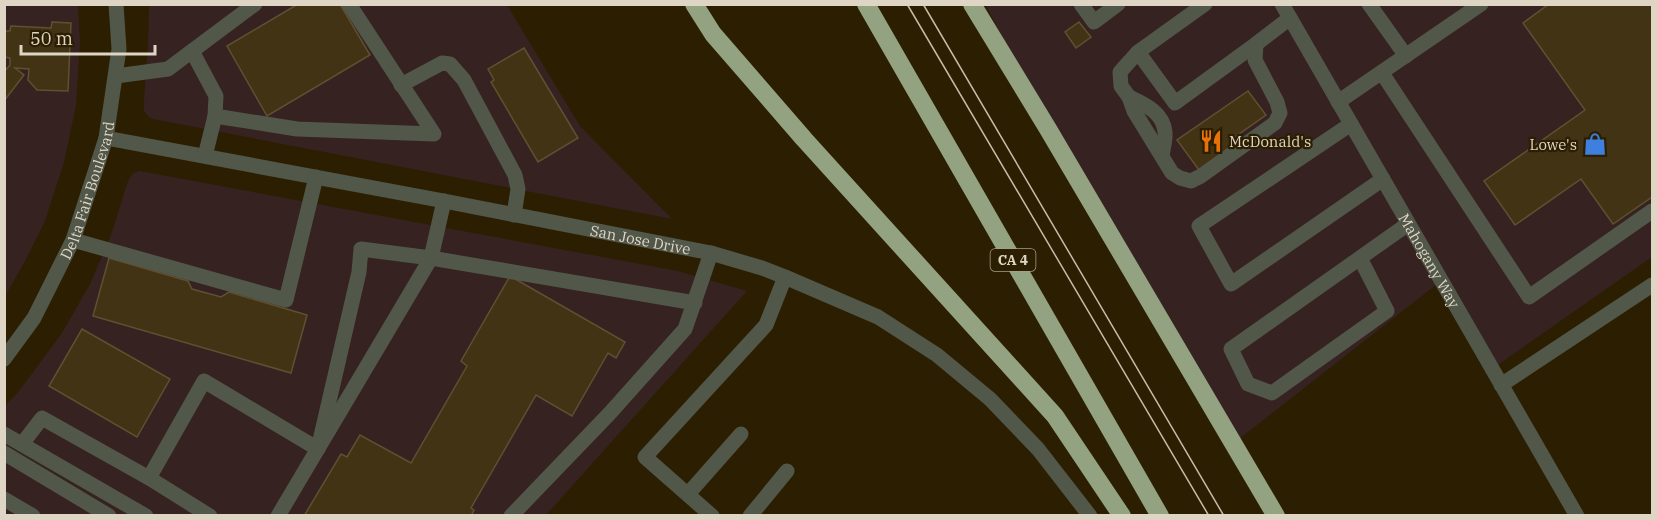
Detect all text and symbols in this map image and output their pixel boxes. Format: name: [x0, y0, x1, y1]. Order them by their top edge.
scale bar: [21, 18, 154, 56]
text: 50 m: [30, 27, 73, 50]
street label: Delta Fair Boulevard: [56, 120, 118, 262]
restaurant icon: McDonald's: [1198, 128, 1224, 154]
shop icon: Lowe's: [1582, 131, 1608, 157]
place label: McDonald's: [1229, 132, 1311, 151]
place label: Lowe's: [1530, 135, 1577, 154]
street label: Mahogany Way: [1395, 210, 1464, 311]
street label: San Jose Drive: [589, 220, 692, 258]
road number: CA 4: [990, 249, 1036, 271]

